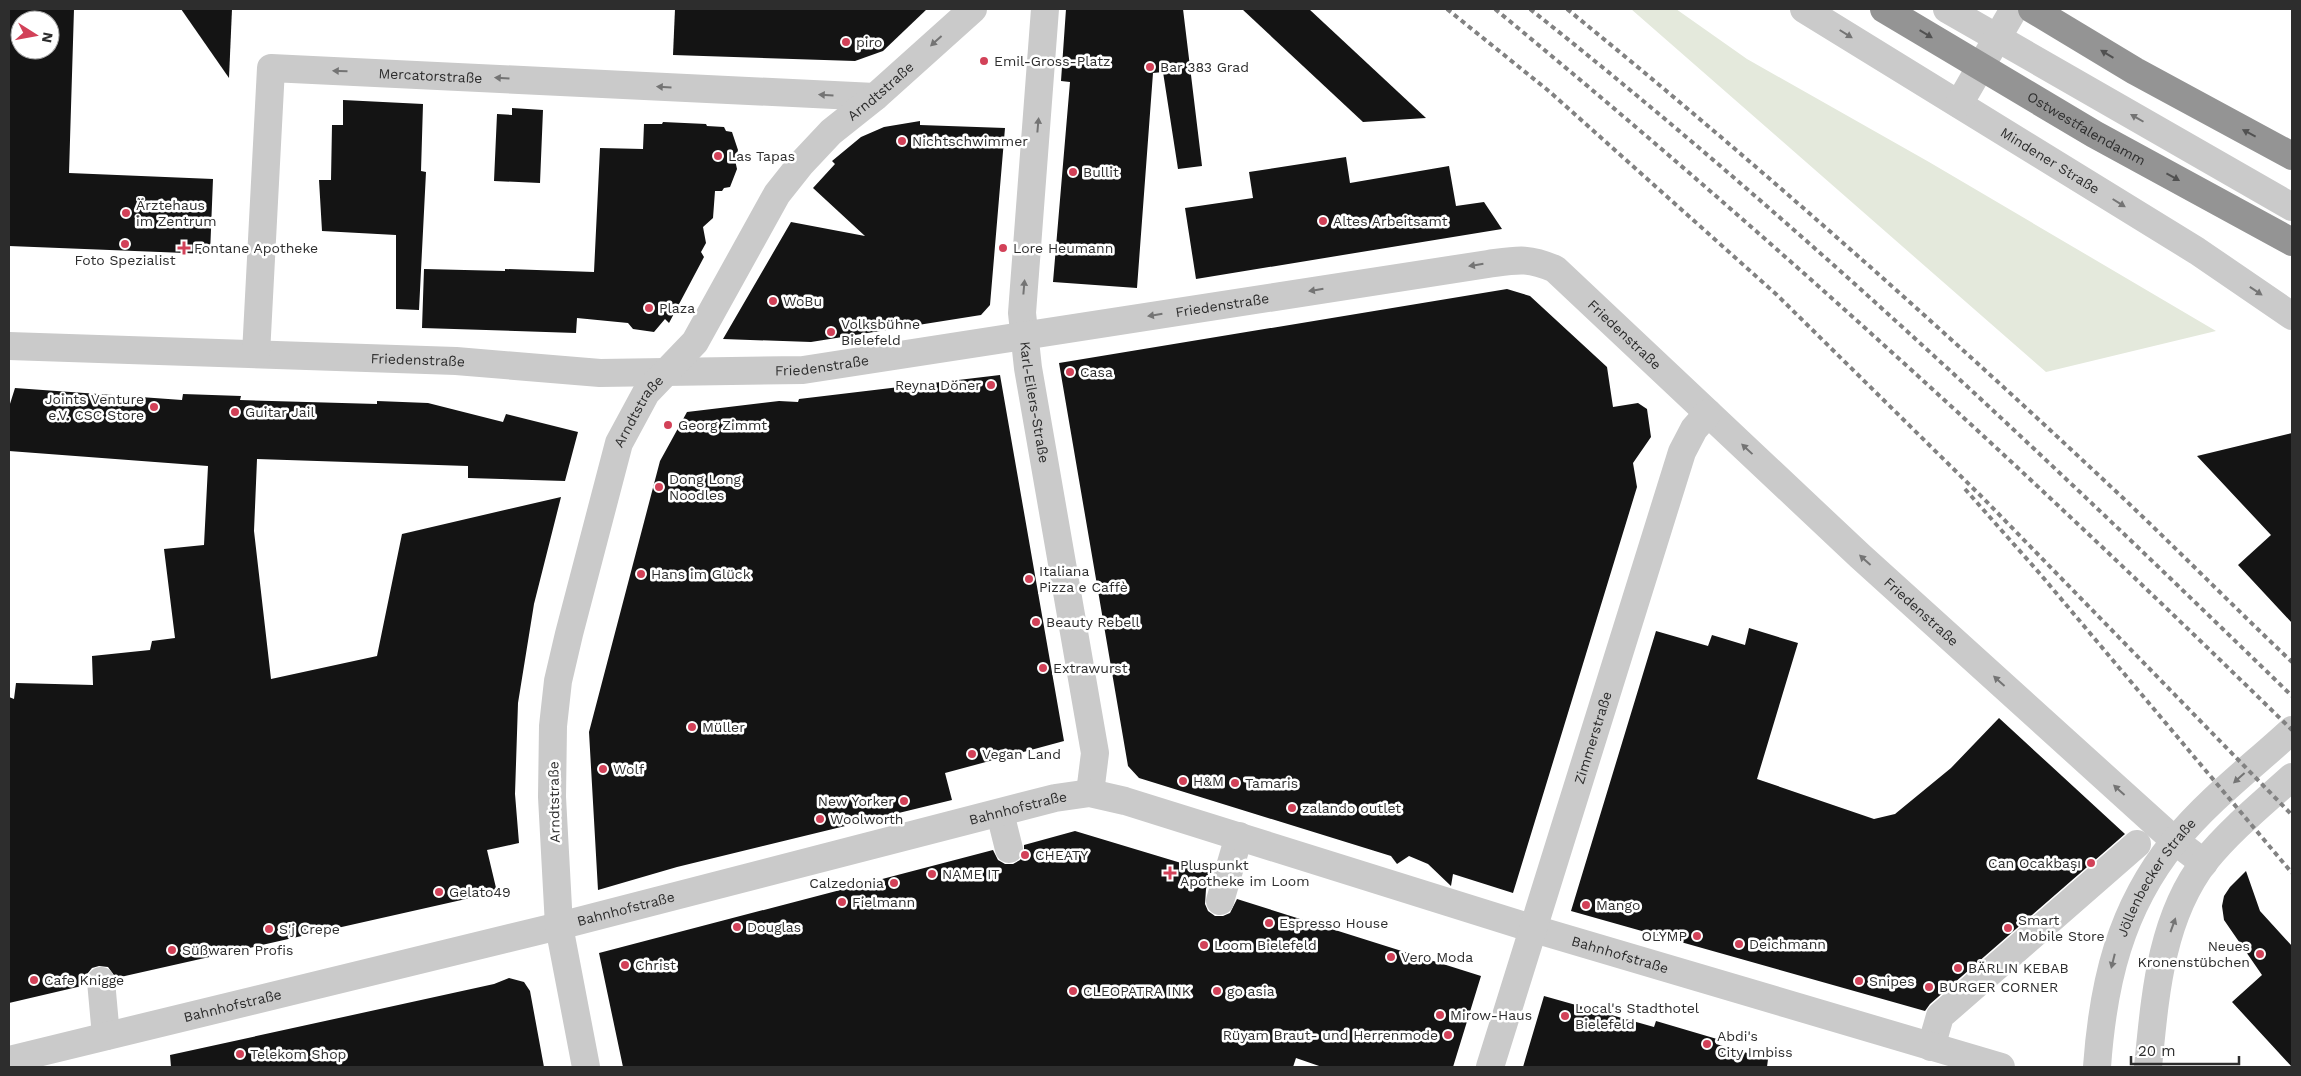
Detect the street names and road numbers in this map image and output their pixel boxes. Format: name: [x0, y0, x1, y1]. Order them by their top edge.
street label: Arndtstraße: [844, 58, 917, 124]
street label: Mercatorstraße: [378, 65, 483, 86]
street label: Ostwestfalendamm: [2024, 88, 2148, 169]
street label: Mindener Straße: [1998, 124, 2102, 197]
street label: Friedenstraße: [1174, 290, 1270, 320]
street label: Friedenstraße: [1585, 296, 1665, 373]
street label: Karl-Eilers-Straße: [1017, 340, 1052, 464]
street label: Friedenstraße: [370, 350, 466, 370]
street label: Friedenstraße: [775, 352, 870, 378]
street label: Arndtstraße: [610, 372, 667, 450]
street label: Friedenstraße: [1881, 574, 1962, 649]
street label: Zimmerstraße: [1571, 689, 1615, 786]
street label: Arndtstraße: [545, 761, 563, 843]
street label: Bahnhofstraße: [967, 788, 1068, 828]
street label: Jöllenbecker Straße: [2114, 815, 2199, 939]
street label: Bahnhofstraße: [575, 888, 676, 929]
street label: Bahnhofstraße: [1570, 933, 1671, 976]
street label: Bahnhofstraße: [182, 986, 283, 1025]

